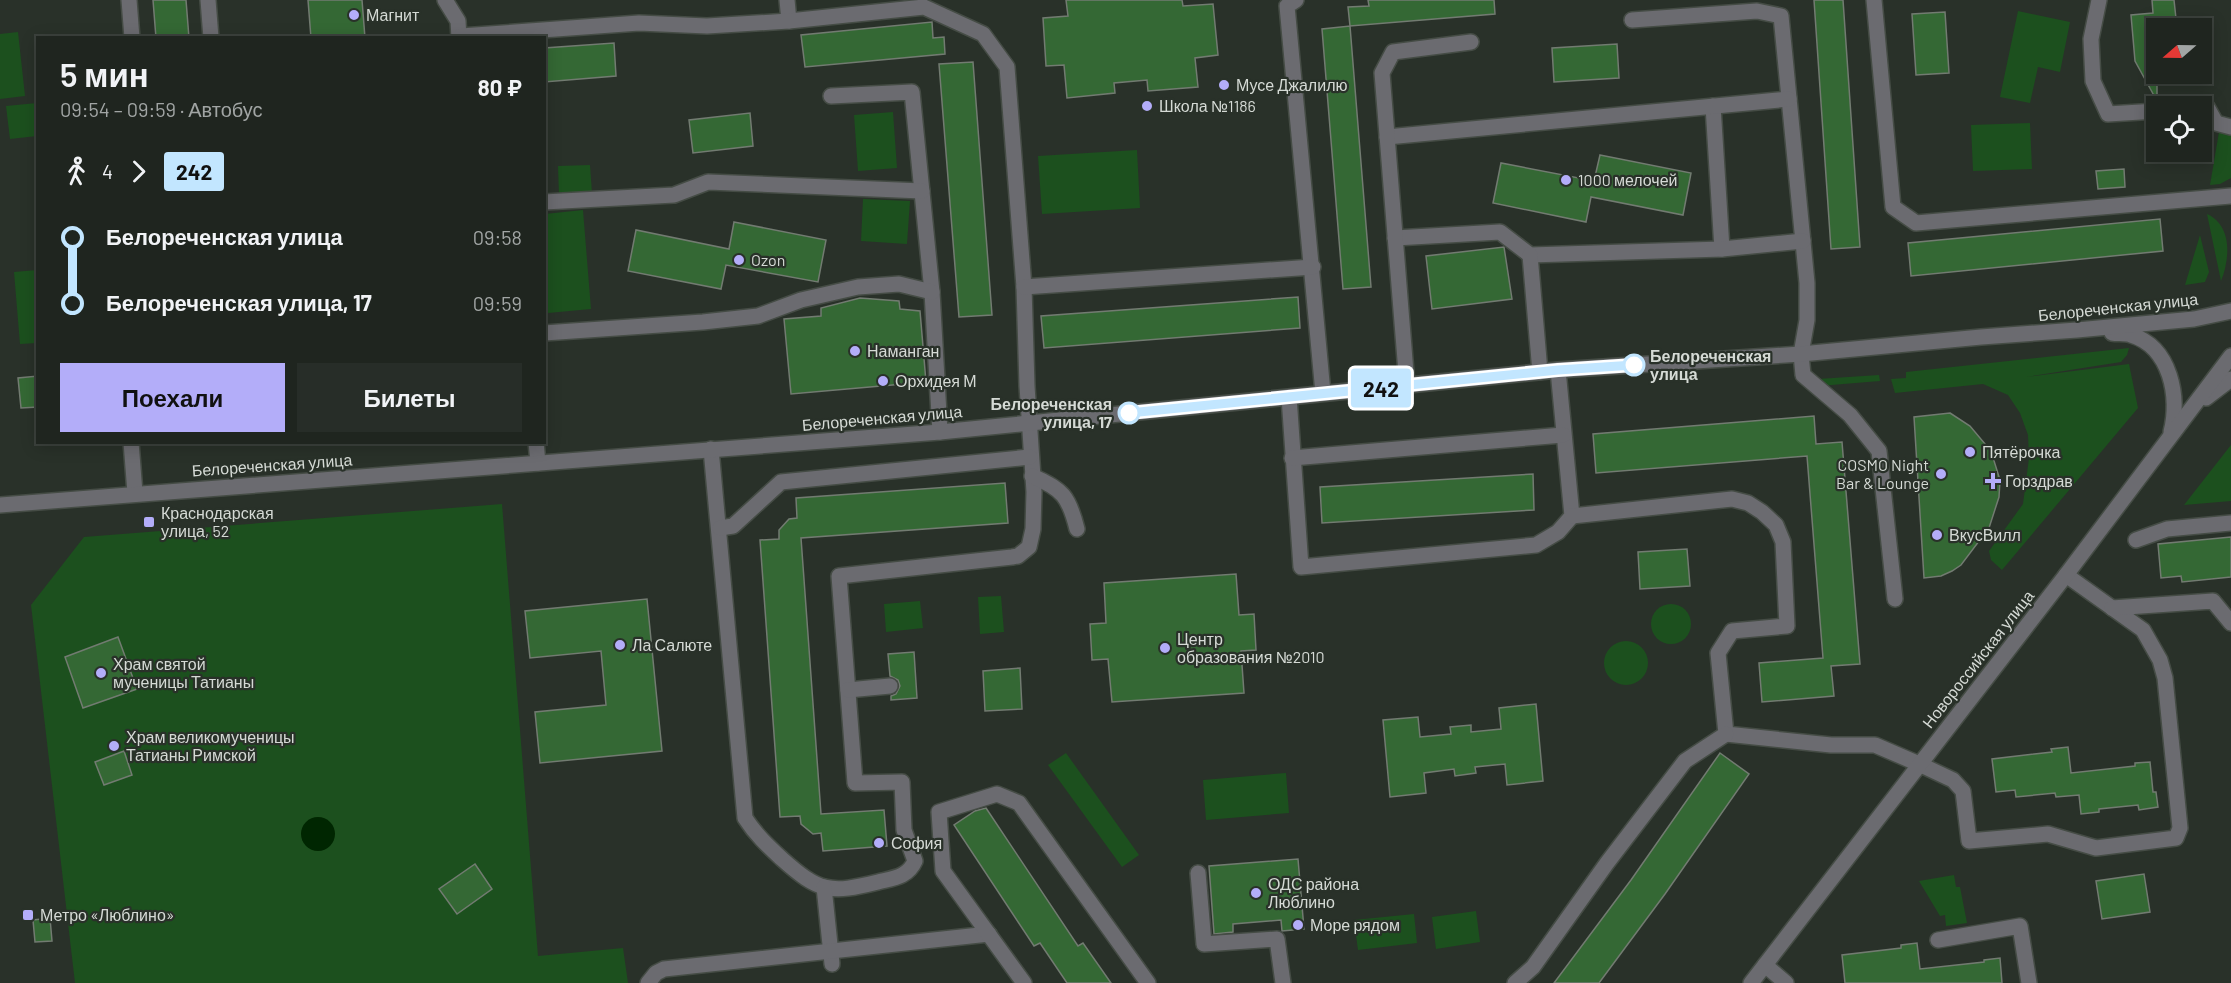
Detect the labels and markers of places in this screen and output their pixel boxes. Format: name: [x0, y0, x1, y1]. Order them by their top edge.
place label: Магнит: [366, 5, 420, 24]
marker: Магнит: [347, 8, 361, 22]
place label: Мусе Джалилю: [1236, 75, 1347, 94]
marker: Мусе Джалилю: [1217, 78, 1231, 92]
place label: Школа №1186: [1159, 96, 1256, 115]
marker: Школа №1186: [1140, 99, 1154, 113]
place label: 1000 мелочей: [1578, 170, 1678, 189]
marker: 1000 мелочей: [1559, 173, 1573, 187]
place label: Ozon: [751, 250, 785, 269]
marker: Ozon: [732, 253, 746, 267]
place label: Наманган: [867, 341, 939, 360]
marker: Наманган: [848, 344, 862, 358]
place label: Белореченская улица: [1650, 346, 1771, 383]
marker: Белореченская улица: [1623, 354, 1645, 376]
place label: Орхидея М: [895, 371, 977, 390]
marker: Орхидея М: [876, 374, 890, 388]
place label: Белореченская улица, 17: [991, 394, 1112, 431]
marker: Белореченская улица, 17: [1118, 402, 1140, 424]
place label: Пятёрочка: [1982, 442, 2061, 461]
marker: Пятёрочка: [1963, 445, 1977, 459]
place label: COSMO Night Bar & Lounge: [1836, 455, 1929, 492]
marker: COSMO Night Bar & Lounge: [1934, 467, 1948, 481]
place label: Горздрав: [2005, 471, 2073, 490]
marker: Горздрав: [1986, 474, 2000, 488]
place label: Краснодарская улица, 52: [161, 503, 274, 540]
marker: Краснодарская улица, 52: [142, 515, 156, 529]
place label: ВкусВилл: [1949, 525, 2021, 544]
marker: ВкусВилл: [1930, 528, 1944, 542]
place label: Центр образования №2010: [1177, 629, 1325, 666]
place label: Ла Салюте: [632, 635, 712, 654]
marker: Ла Салюте: [613, 638, 627, 652]
marker: Центр образования №2010: [1158, 641, 1172, 655]
place label: Храм святой мученицы Татианы: [113, 654, 254, 691]
marker: Храм святой мученицы Татианы: [94, 666, 108, 680]
place label: Храм великомученицы Татианы Римской: [126, 727, 295, 764]
marker: Храм великомученицы Татианы Римской: [107, 739, 121, 753]
place label: София: [891, 833, 942, 852]
marker: София: [872, 836, 886, 850]
place label: ОДС района Люблино: [1268, 874, 1359, 911]
marker: ОДС района Люблино: [1249, 886, 1263, 900]
place label: Метро «Люблино»: [40, 905, 174, 924]
marker: Метро «Люблино»: [21, 908, 35, 922]
place label: Море рядом: [1310, 915, 1400, 934]
marker: Море рядом: [1291, 918, 1305, 932]

